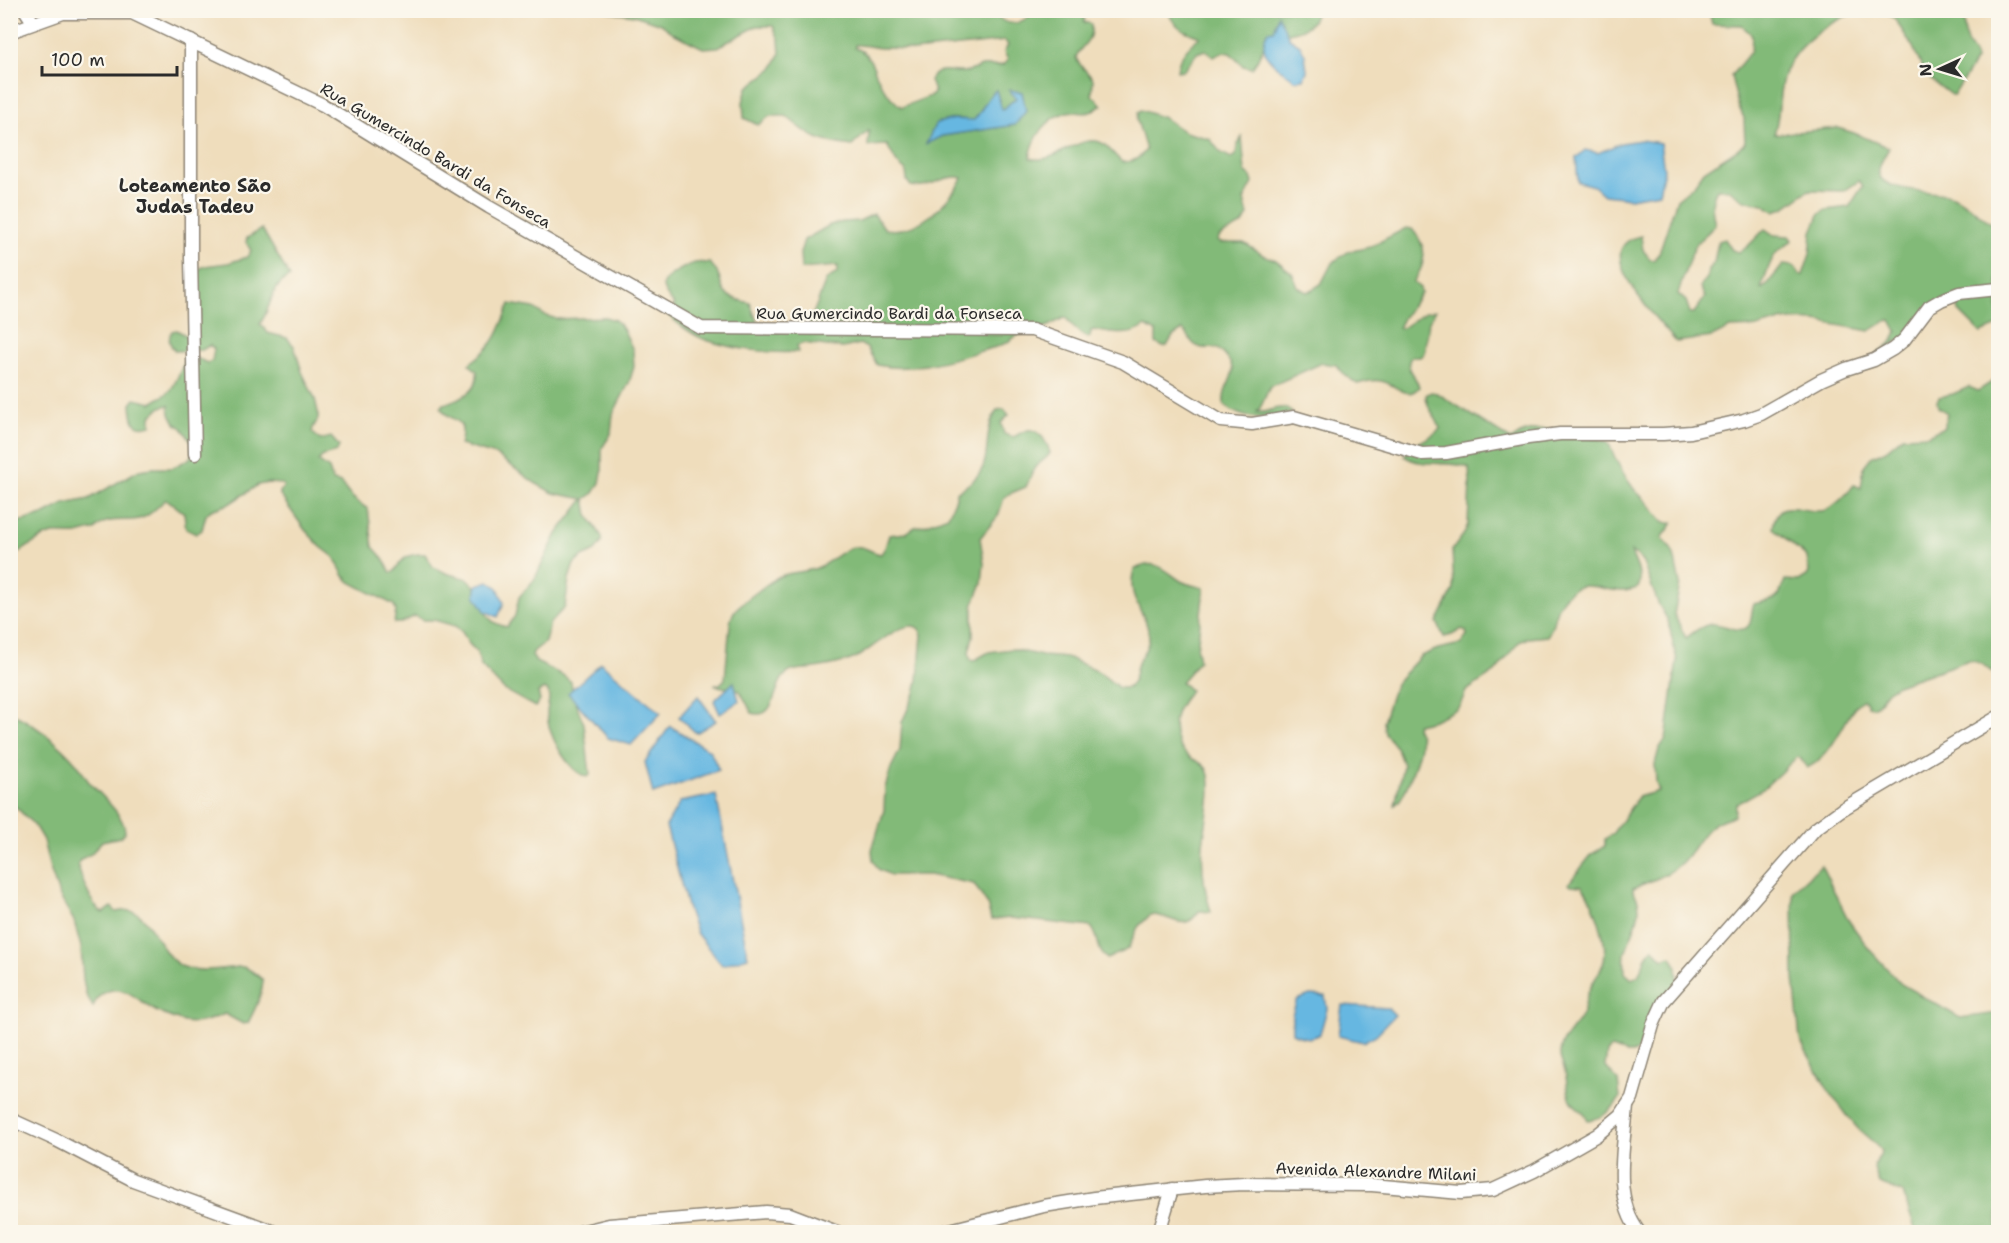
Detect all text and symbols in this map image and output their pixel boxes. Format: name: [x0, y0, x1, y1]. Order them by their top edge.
scale bar: [42, 39, 177, 77]
north arrow: [1910, 39, 1970, 99]
text: 100 m: [51, 48, 105, 72]
text: N: [1915, 63, 1936, 77]
street label: Rua Gumercindo Bardi da Fonseca: [316, 78, 555, 233]
district label: Loteamento São Judas Tadeu: [119, 174, 271, 219]
street label: Rua Gumercindo Bardi da Fonseca: [756, 303, 1022, 324]
street label: Avenida Alexandre Milani: [1275, 1157, 1477, 1186]

